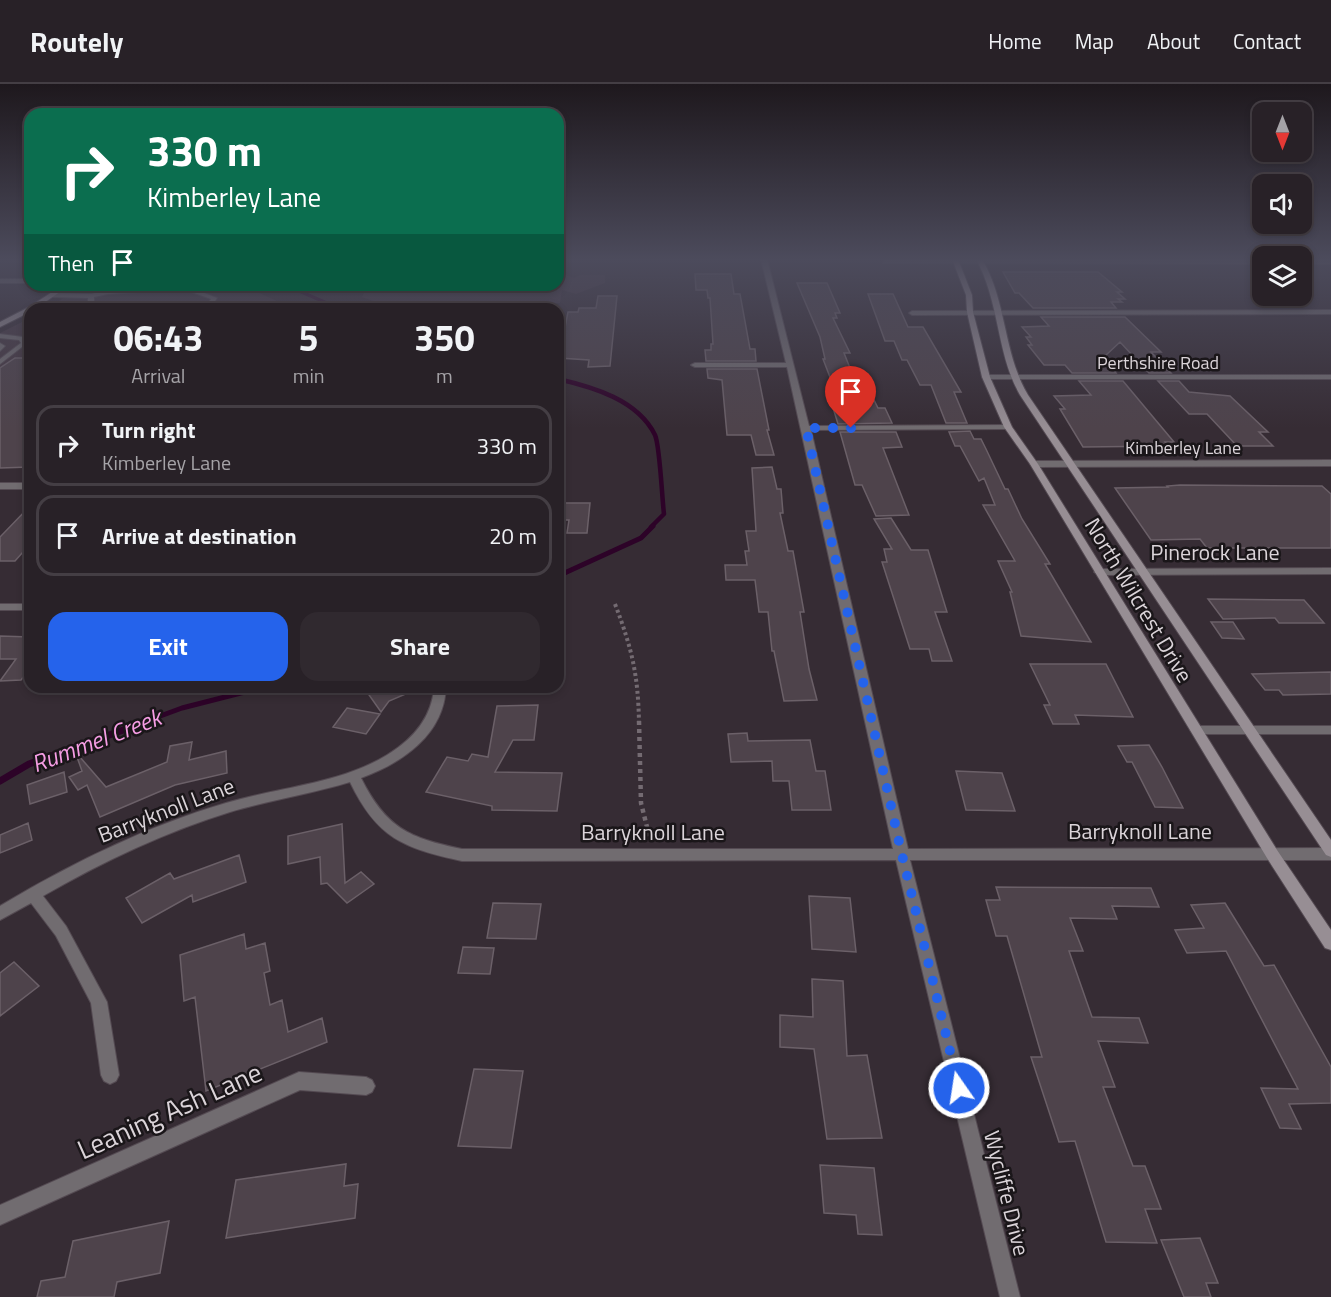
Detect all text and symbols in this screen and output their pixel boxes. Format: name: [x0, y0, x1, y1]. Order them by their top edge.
text: Routely: [30, 20, 124, 63]
text: Home: [988, 25, 1042, 57]
text: Map: [1075, 25, 1114, 57]
text: About: [1147, 25, 1200, 57]
text: Contact: [1233, 25, 1301, 57]
north arrow: [1252, 102, 1312, 162]
map controls: [1252, 102, 1312, 306]
text: 330 m: [147, 118, 262, 182]
icon: right: [48, 132, 126, 210]
button: sound: [1252, 174, 1312, 234]
text: Kimberley Lane: [147, 176, 321, 217]
text: Then: [48, 246, 94, 280]
icon: arrive: [106, 246, 139, 279]
button: layers: [1252, 246, 1312, 306]
text: 06:43: [113, 310, 203, 365]
text: 5: [299, 310, 319, 365]
text: 350: [414, 310, 475, 365]
street label: Perthshire Road: [1097, 349, 1219, 376]
text: Arrival: [131, 360, 186, 391]
text: min: [293, 360, 325, 391]
text: m: [436, 360, 453, 391]
pin: [825, 366, 876, 428]
icon: arrive: [834, 375, 867, 408]
text: Turn right: [102, 413, 196, 447]
icon: right: [51, 429, 84, 462]
text: 330 m: [477, 429, 537, 463]
street label: Kimberley Lane: [1125, 434, 1241, 461]
text: Kimberley Lane: [102, 447, 231, 478]
street label: North Wilcrest Drive: [1076, 511, 1202, 689]
icon: arrive: [51, 519, 84, 552]
text: Arrive at destination: [102, 519, 297, 553]
text: 20 m: [489, 519, 537, 553]
street label: Pinerock Lane: [1150, 535, 1280, 569]
button: Exit: [48, 612, 288, 681]
button: Share: [300, 612, 540, 681]
water label: Rummel Creek: [26, 698, 169, 781]
street label: Barryknoll Lane: [93, 768, 239, 852]
street label: Barryknoll Lane: [1068, 814, 1212, 848]
street label: Barryknoll Lane: [581, 815, 725, 849]
street label: Leaning Ash Lane: [70, 1051, 268, 1169]
position arrow: [927, 1056, 991, 1120]
street label: Wycliffe Drive: [975, 1127, 1039, 1259]

